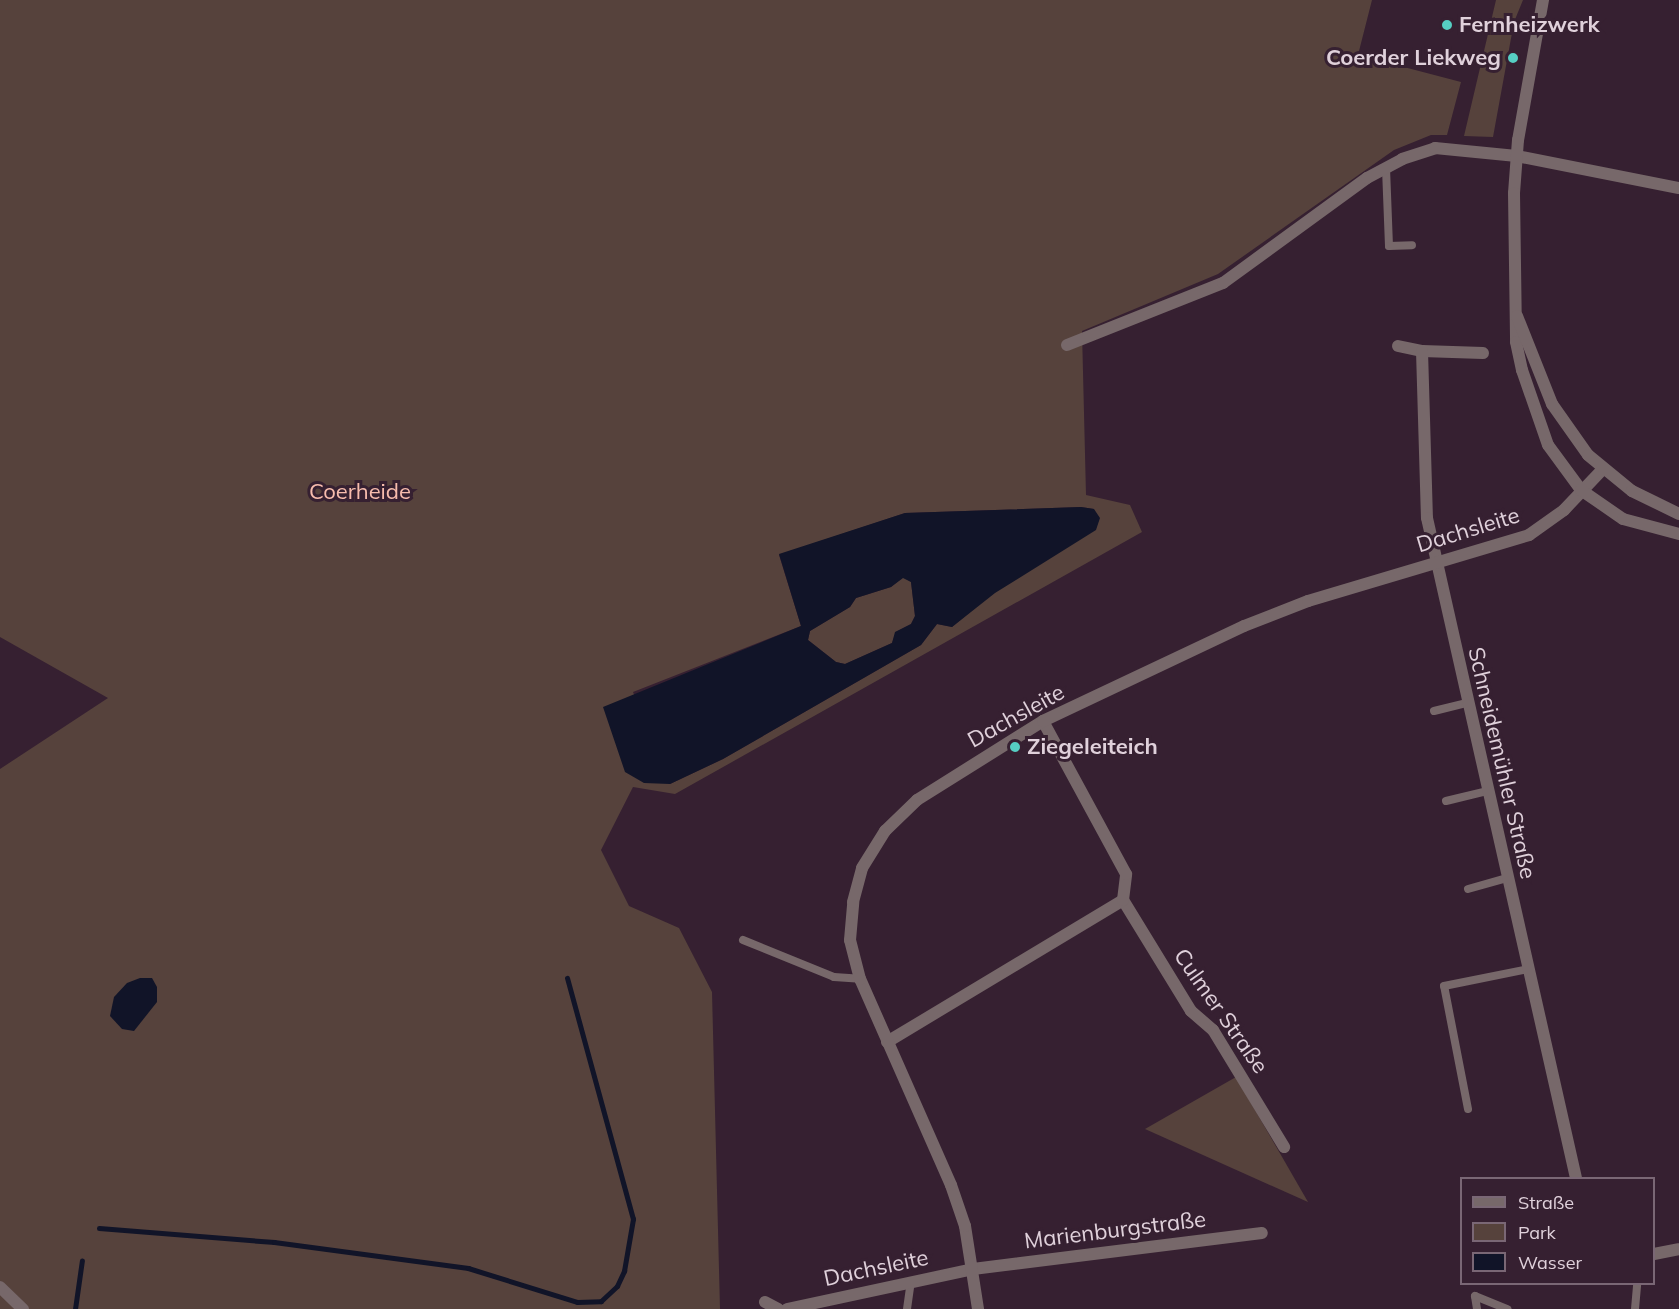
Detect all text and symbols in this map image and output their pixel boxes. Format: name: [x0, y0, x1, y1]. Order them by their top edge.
place label: Fernheizwerk: [1459, 12, 1600, 38]
marker: Fernheizwerk: [1440, 18, 1454, 32]
place label: Coerder Liekweg: [1326, 45, 1501, 71]
marker: Coerder Liekweg: [1506, 51, 1520, 65]
park label: Coerheide: [309, 479, 411, 505]
street label: Dachsleite: [1413, 502, 1523, 558]
street label: Schneidemühler Straße: [1462, 645, 1542, 881]
street label: Dachsleite: [963, 679, 1069, 753]
place label: Ziegeleiteich: [1027, 734, 1158, 760]
marker: Ziegeleiteich: [1008, 740, 1022, 754]
street label: Culmer Straße: [1168, 944, 1274, 1078]
legend: [1460, 1177, 1655, 1285]
text: Straße: [1518, 1191, 1574, 1214]
street label: Marienburgstraße: [1023, 1206, 1207, 1254]
text: Park: [1518, 1221, 1556, 1244]
street label: Dachsleite: [821, 1244, 931, 1292]
text: Wasser: [1518, 1251, 1582, 1274]

